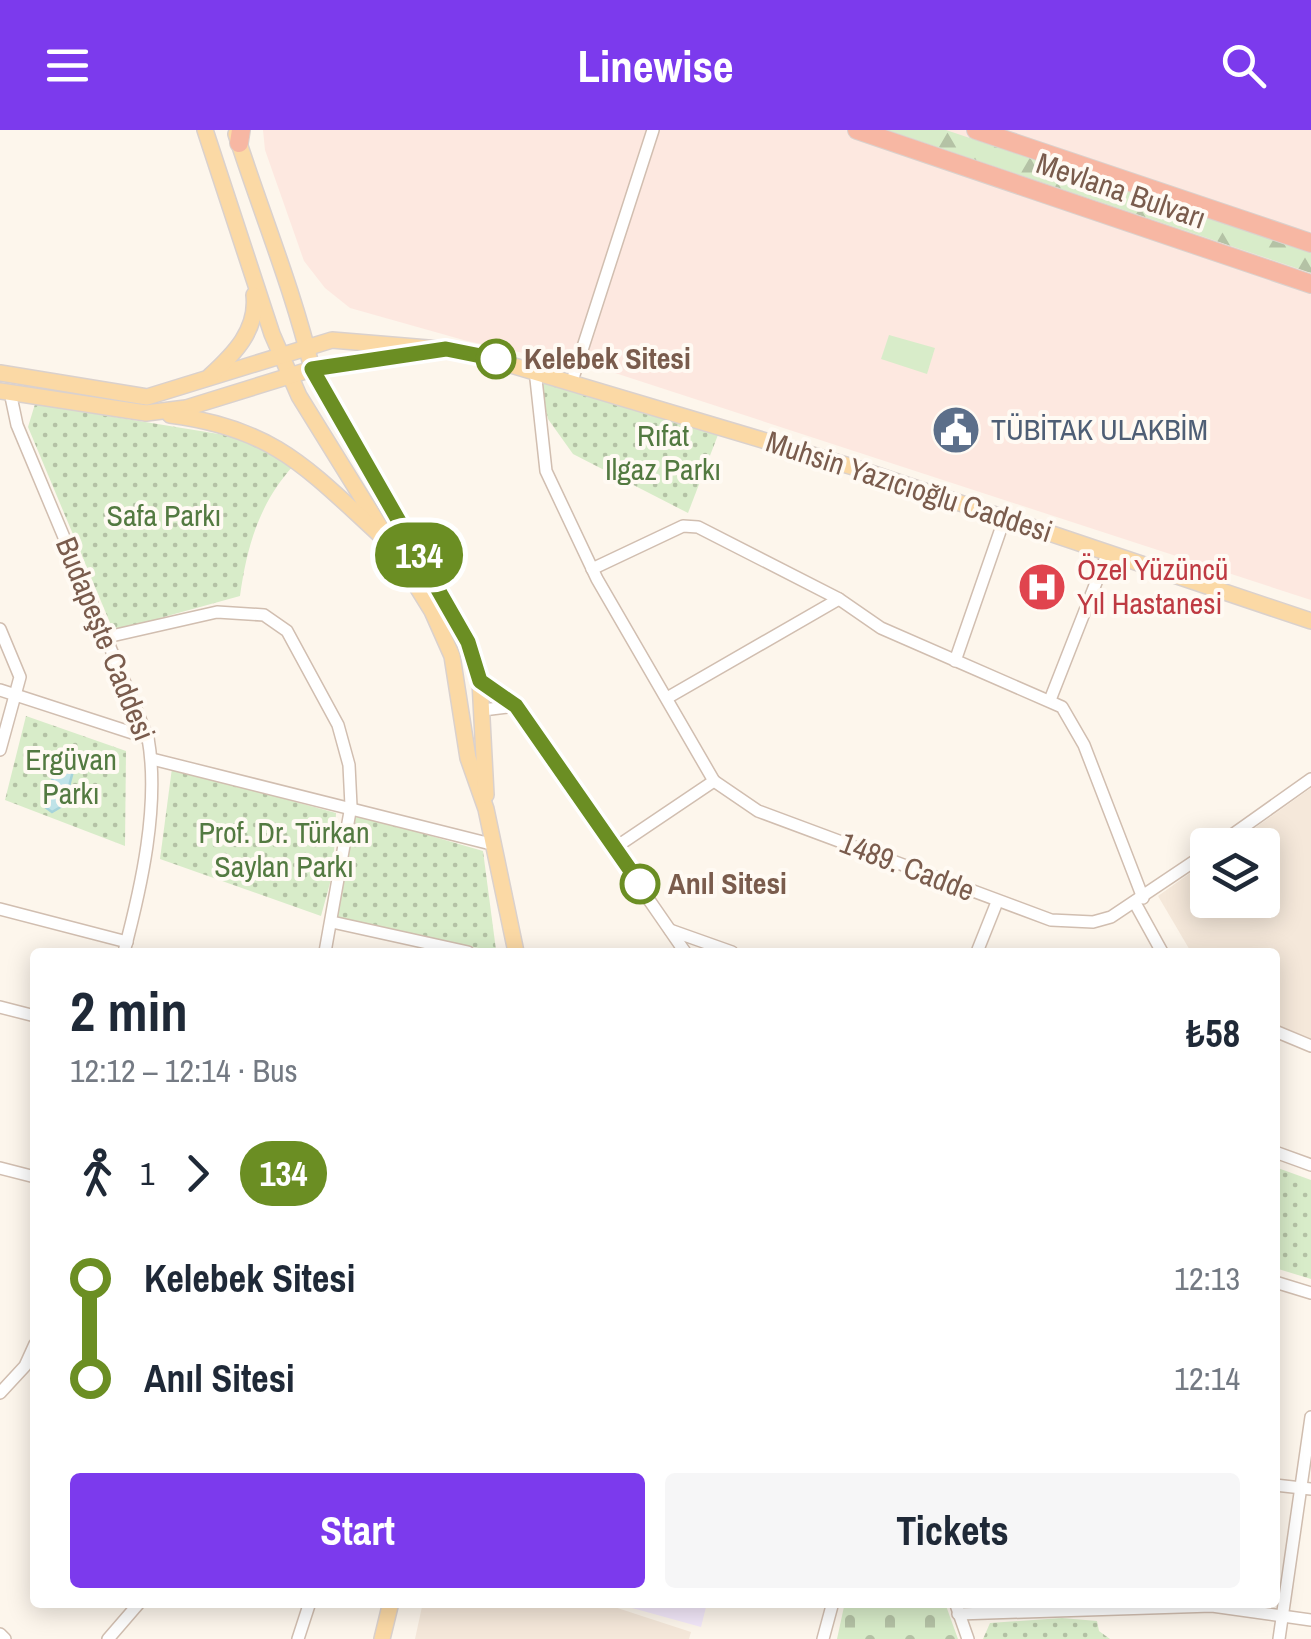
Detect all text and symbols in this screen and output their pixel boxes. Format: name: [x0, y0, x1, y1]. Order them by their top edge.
text: Linewise: [578, 35, 733, 96]
icon: menu: [40, 38, 95, 93]
icon: search: [1216, 38, 1271, 93]
street label: Mevlana Bulvarı: [1031, 142, 1211, 238]
place label: Kelebek Sitesi: [524, 338, 691, 378]
marker: Kelebek Sitesi: [477, 340, 515, 378]
public building icon: TÜBİTAK ULAKBİM: [930, 404, 982, 456]
place label: TÜBİTAK ULAKBİM: [991, 409, 1208, 449]
park label: Rıfat Ilgaz Parkı: [605, 415, 721, 489]
street label: Muhsin Yazıcıoğlu Caddesi: [761, 421, 1057, 551]
park label: Safa Parkı: [107, 495, 221, 535]
line badge: 134: [362, 522, 476, 588]
street label: Budapeşte Caddesi: [47, 531, 165, 746]
text: 134: [395, 532, 443, 579]
place label: Özel Yüzüncü Yıl Hastanesi: [1077, 549, 1228, 623]
hospital icon: Özel Yüzüncü Yıl Hastanesi: [1016, 561, 1068, 613]
park label: Ergüvan Parkı: [25, 739, 117, 813]
park label: Prof. Dr. Türkan Saylan Parkı: [198, 812, 370, 886]
street label: 1489. Cadde: [834, 822, 980, 910]
map controls: [1190, 828, 1280, 918]
button: layers: [1190, 828, 1280, 918]
place label: Anıl Sitesi: [668, 863, 787, 903]
marker: Anıl Sitesi: [621, 865, 659, 903]
text: 2 min: [70, 974, 188, 1048]
text: ₺58: [1186, 1008, 1240, 1059]
text: 12:12 – 12:14 · Bus: [70, 1049, 298, 1092]
icon: walk: [70, 1146, 125, 1201]
icon: forward: [170, 1146, 225, 1201]
text: 134: [260, 1150, 307, 1197]
text: 1: [140, 1152, 155, 1195]
text: Kelebek Sitesi: [144, 1253, 355, 1304]
text: 12:13: [1174, 1257, 1240, 1300]
text: Anıl Sitesi: [144, 1353, 295, 1404]
text: 12:14: [1174, 1357, 1240, 1400]
button: Start: [70, 1473, 645, 1588]
button: Tickets: [665, 1473, 1240, 1588]

